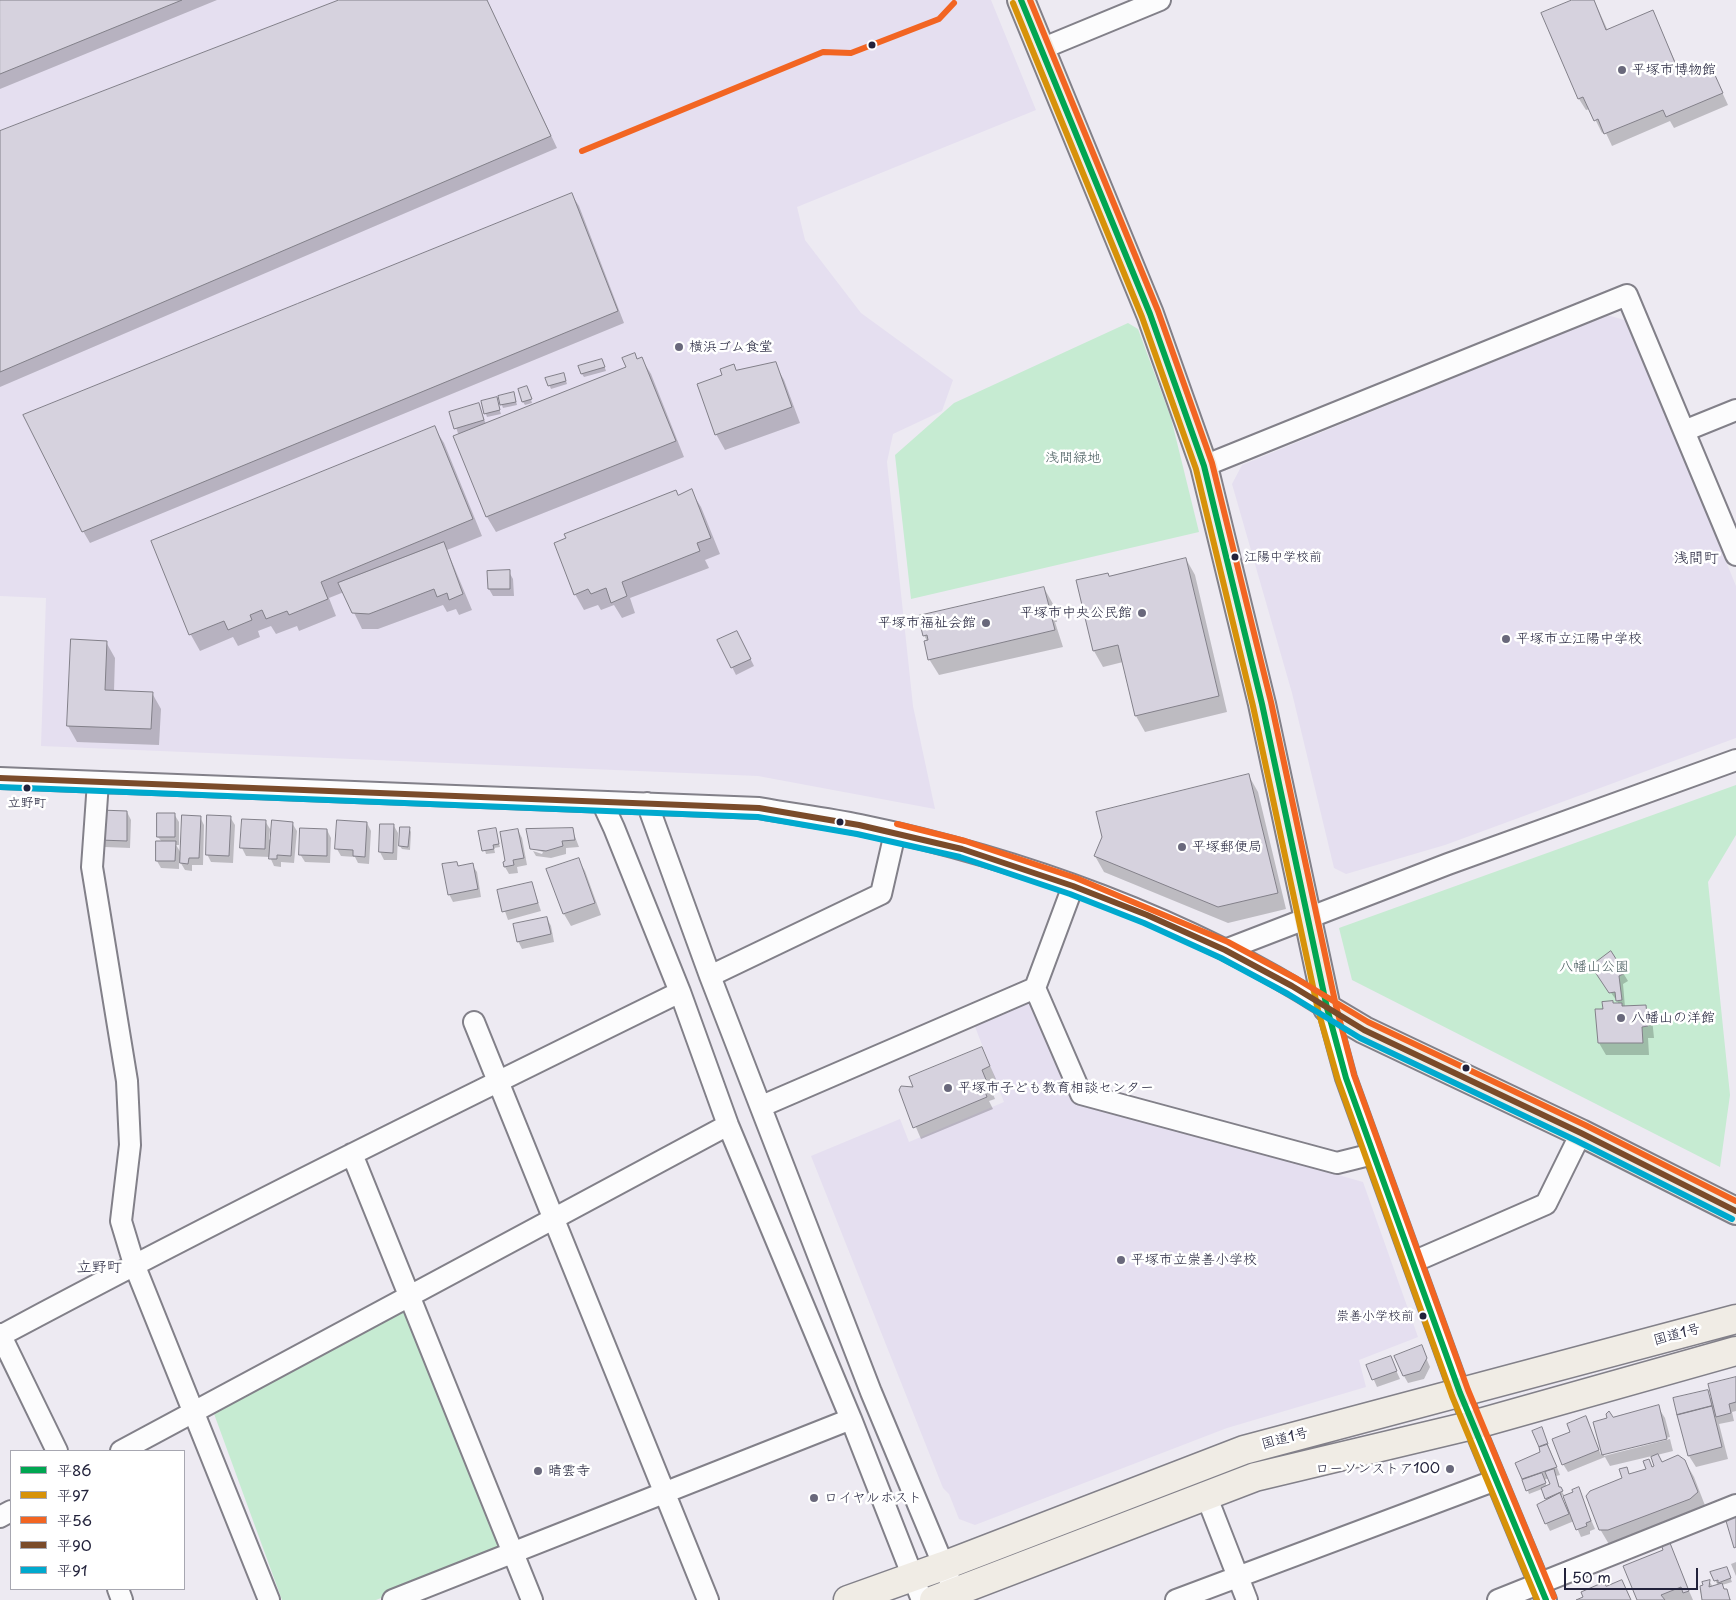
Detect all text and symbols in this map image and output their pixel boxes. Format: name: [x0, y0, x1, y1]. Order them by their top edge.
unlabelled marker: [867, 40, 877, 50]
place label: 平塚市博物館: [1632, 62, 1716, 78]
marker: 平塚市博物館: [1616, 64, 1628, 76]
place label: 横浜ゴム食堂: [689, 339, 773, 355]
marker: 横浜ゴム食堂: [673, 341, 685, 353]
park label: 浅間緑地: [1045, 450, 1101, 466]
place label: 江陽中学校前: [1244, 549, 1322, 565]
district label: 浅間町: [1674, 550, 1718, 568]
marker: 江陽中学校前: [1230, 552, 1240, 562]
place label: 平塚市中央公民館: [1020, 605, 1132, 621]
marker: 平塚市中央公民館: [1136, 607, 1148, 619]
place label: 平塚市福祉会館: [878, 615, 976, 631]
marker: 平塚市福祉会館: [980, 617, 992, 629]
place label: 平塚市立江陽中学校: [1516, 631, 1642, 647]
marker: 平塚市立江陽中学校: [1500, 633, 1512, 645]
marker: 立野町: [22, 783, 32, 793]
place label: 立野町: [8, 795, 46, 811]
unlabelled marker: [835, 817, 845, 827]
place label: 平塚郵便局: [1192, 839, 1262, 855]
marker: 平塚郵便局: [1176, 841, 1188, 853]
park label: 八幡山公園: [1559, 959, 1629, 975]
place label: 八幡山の洋館: [1631, 1010, 1715, 1026]
marker: 八幡山の洋館: [1615, 1012, 1627, 1024]
unlabelled marker: [1461, 1063, 1471, 1073]
place label: 平塚市子ども教育相談センター: [958, 1080, 1154, 1096]
marker: 平塚市子ども教育相談センター: [942, 1082, 954, 1094]
place label: 平塚市立崇善小学校: [1131, 1252, 1257, 1268]
marker: 平塚市立崇善小学校: [1115, 1254, 1127, 1266]
district label: 立野町: [77, 1259, 121, 1277]
place label: 崇善小学校前: [1336, 1308, 1414, 1324]
marker: 崇善小学校前: [1418, 1311, 1428, 1321]
street label: 国道1号: [1652, 1321, 1702, 1349]
street label: 国道1号: [1260, 1425, 1310, 1453]
legend: [10, 1450, 185, 1590]
text: 平86: [57, 1458, 91, 1481]
place label: ローソンストア100: [1315, 1461, 1440, 1477]
place label: 晴雲寺: [548, 1463, 590, 1479]
marker: ローソンストア100: [1444, 1463, 1456, 1475]
marker: 晴雲寺: [532, 1465, 544, 1477]
text: 平97: [57, 1483, 89, 1506]
place label: ロイヤルホスト: [824, 1490, 922, 1506]
marker: ロイヤルホスト: [808, 1492, 820, 1504]
text: 平56: [57, 1508, 92, 1531]
text: 平90: [57, 1533, 92, 1556]
text: 平91: [57, 1558, 88, 1581]
scale bar: [1566, 1558, 1700, 1590]
text: 50 m: [1572, 1565, 1611, 1588]

